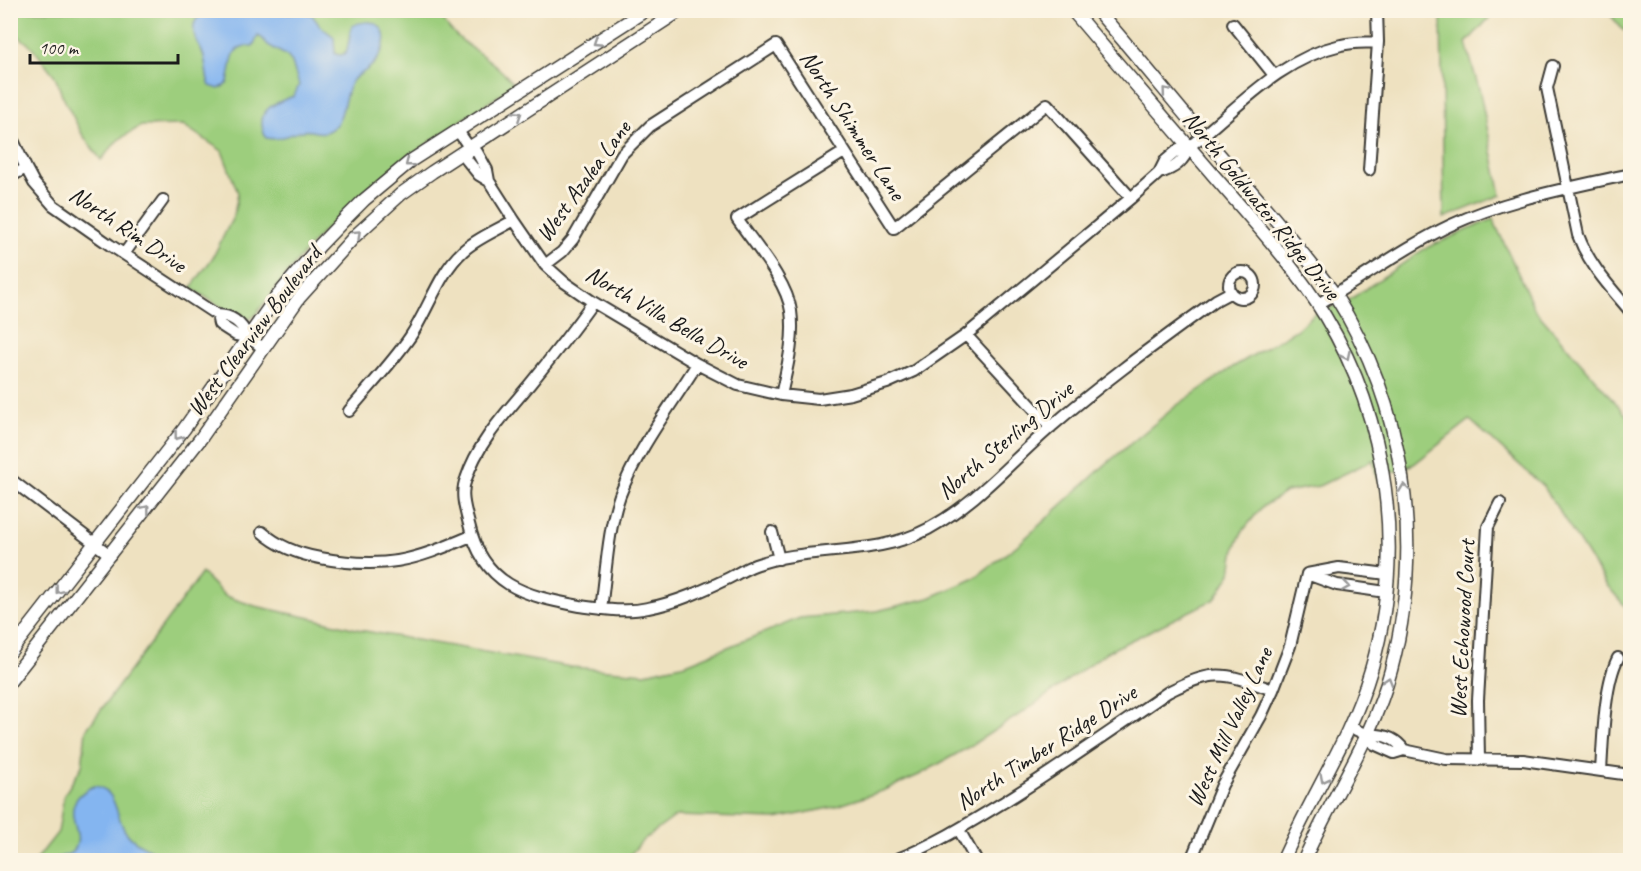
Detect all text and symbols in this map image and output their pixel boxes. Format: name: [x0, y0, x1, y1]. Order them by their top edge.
scale bar: [30, 27, 178, 65]
one-way arrow: [593, 35, 604, 46]
text: 100 m: [39, 37, 80, 59]
street label: North Shimmer Lane: [793, 45, 914, 207]
one-way arrow: [1162, 87, 1173, 98]
street label: North Goldwater Ridge Drive: [1177, 105, 1349, 307]
one-way arrow: [511, 111, 522, 122]
street label: West Azalea Lane: [529, 113, 638, 248]
one-way arrow: [405, 156, 416, 167]
street label: North Rim Drive: [64, 179, 194, 280]
one-way arrow: [349, 231, 360, 242]
street label: West Clearview Boulevard: [180, 237, 330, 422]
street label: North Villa Bella Drive: [580, 258, 755, 377]
one-way arrow: [1339, 349, 1350, 360]
street label: North Sterling Drive: [931, 373, 1081, 506]
one-way arrow: [174, 430, 185, 441]
one-way arrow: [1398, 483, 1411, 493]
one-way arrow: [138, 505, 149, 516]
street label: West Echowood Court: [1442, 537, 1482, 719]
one-way arrow: [1341, 580, 1350, 592]
one-way arrow: [56, 584, 67, 595]
street label: West Mill Valley Lane: [1179, 641, 1280, 811]
street label: North Timber Ridge Drive: [950, 676, 1144, 817]
one-way arrow: [1381, 676, 1393, 687]
one-way arrow: [1319, 773, 1331, 784]

